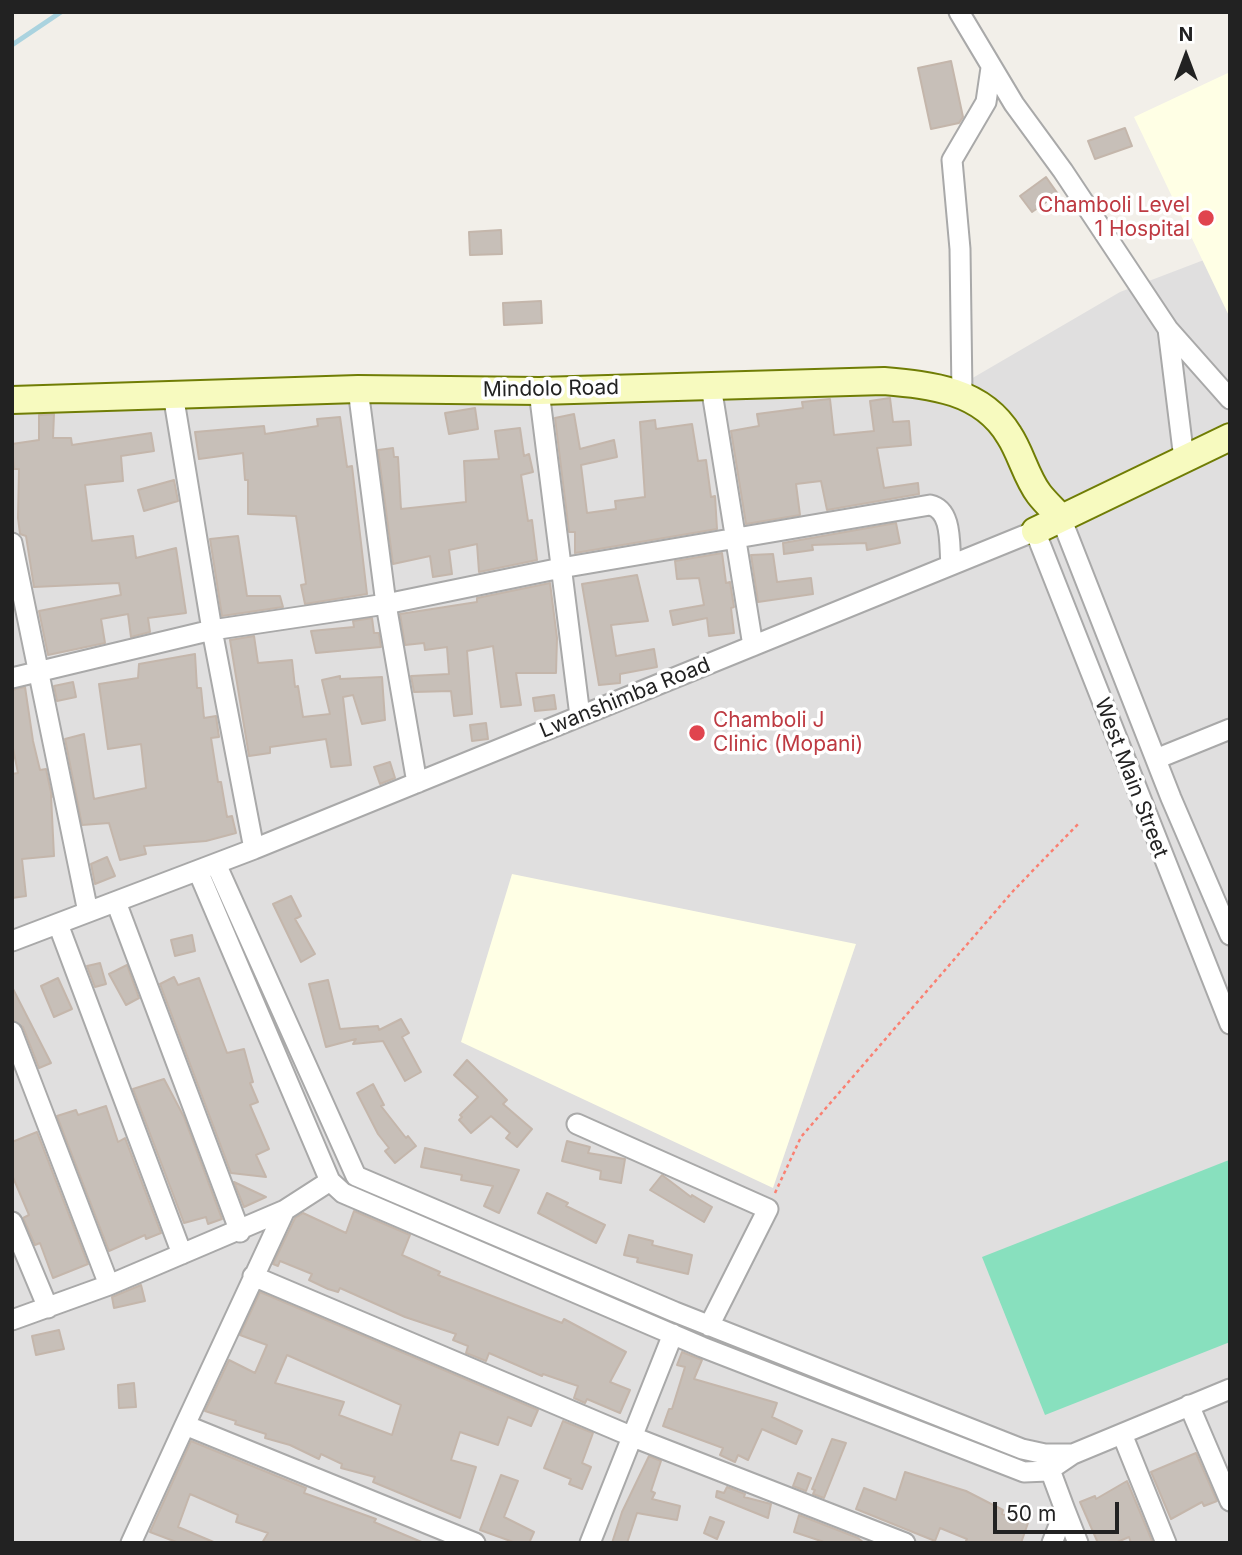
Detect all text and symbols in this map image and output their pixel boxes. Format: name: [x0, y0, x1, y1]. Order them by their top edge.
north arrow: [1151, 21, 1221, 91]
text: N: [1179, 23, 1193, 46]
place label: Chamboli Level 1 Hospital: [1038, 193, 1190, 243]
marker: Chamboli Level 1 Hospital: [1196, 208, 1216, 228]
street label: Mindolo Road: [483, 375, 619, 403]
street label: Lwanshimba Road: [536, 652, 714, 744]
street label: West Main Street: [1089, 695, 1173, 861]
place label: Chamboli J Clinic (Mopani): [713, 708, 863, 758]
marker: Chamboli J Clinic (Mopani): [687, 723, 707, 743]
scale bar: [997, 1488, 1123, 1532]
text: 50 m: [1006, 1501, 1056, 1526]

